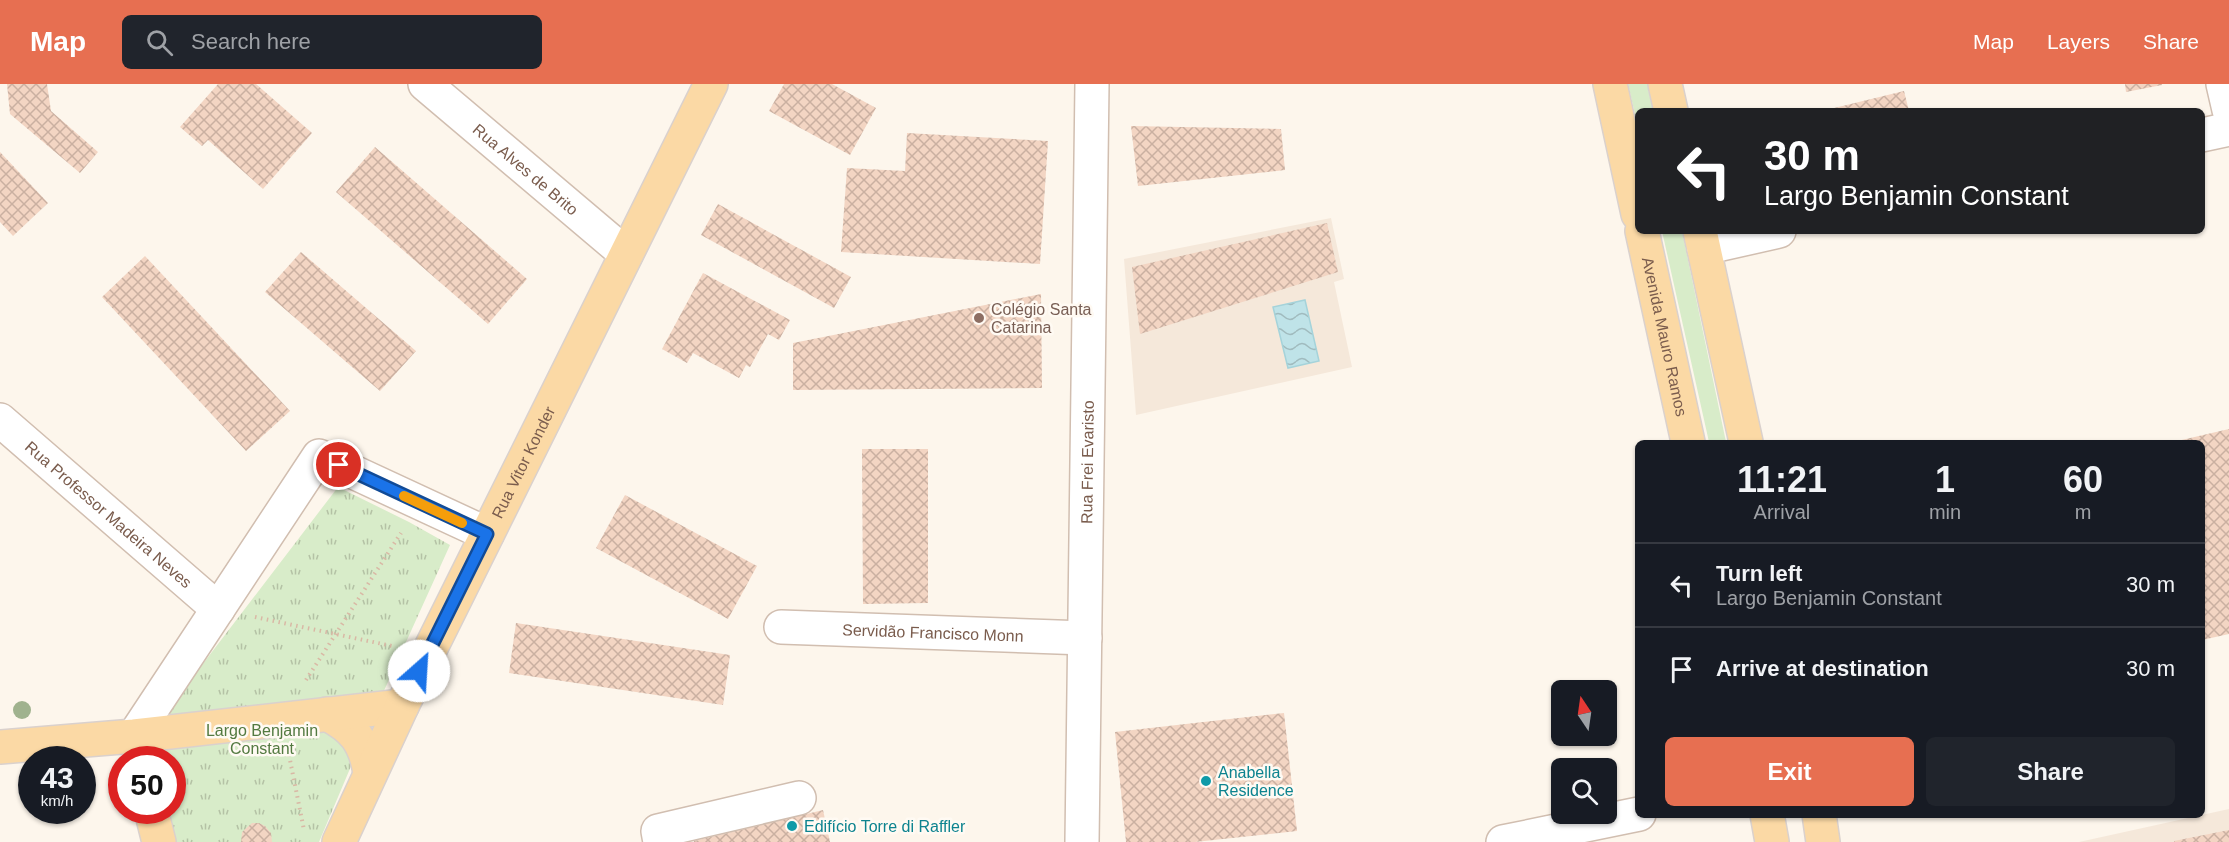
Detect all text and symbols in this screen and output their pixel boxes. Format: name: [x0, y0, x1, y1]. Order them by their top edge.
search box: [122, 15, 542, 69]
text: Map: [30, 26, 86, 57]
icon: search: [143, 26, 176, 59]
text: Search here: [191, 29, 311, 54]
text: Map: [1973, 30, 2014, 53]
text: Layers: [2047, 30, 2110, 53]
text: Share: [2143, 30, 2199, 53]
street label: Rua Alves de Brito: [470, 121, 581, 219]
icon: left: [1665, 132, 1743, 210]
text: 30 m: [1764, 132, 1860, 179]
text: Largo Benjamin Constant: [1764, 181, 2069, 211]
street label: Avenida Mauro Ramos: [1639, 255, 1690, 418]
place label: Colégio Santa Catarina: [991, 301, 1092, 336]
marker: Colégio Santa Catarina: [972, 311, 986, 325]
street label: Rua Frei Evaristo: [1078, 400, 1097, 524]
street label: Rua Vitor Konder: [489, 403, 559, 521]
street label: Rua Professor Madeira Neves: [22, 438, 195, 591]
pin: [313, 439, 364, 490]
icon: arrive: [322, 448, 355, 481]
text: 11:21: [1737, 459, 1827, 500]
text: 1: [1935, 459, 1955, 500]
text: 60: [2063, 459, 2103, 500]
text: Arrival: [1754, 501, 1810, 523]
text: min: [1929, 501, 1961, 523]
text: m: [2075, 501, 2091, 523]
text: Turn left: [1716, 561, 1802, 586]
icon: left: [1665, 569, 1698, 602]
text: 30 m: [2126, 572, 2175, 597]
text: Largo Benjamin Constant: [1716, 587, 1942, 609]
street label: Servidão Francisco Monn: [842, 621, 1024, 645]
position arrow: [387, 639, 451, 703]
icon: arrive: [1665, 653, 1698, 686]
text: Arrive at destination: [1716, 656, 1929, 681]
text: 30 m: [2126, 656, 2175, 681]
north arrow: [1551, 680, 1617, 746]
map controls: [1551, 680, 1617, 824]
park label: Largo Benjamin Constant: [206, 722, 318, 757]
button: Exit: [1665, 737, 1914, 806]
button: Share: [1926, 737, 2175, 806]
speed limit sign: 50: [108, 746, 186, 824]
button: search: [1551, 758, 1617, 824]
text: 43: [40, 761, 74, 794]
place label: Anabella Residence: [1218, 764, 1294, 799]
marker: Anabella Residence: [1199, 774, 1213, 788]
text: km/h: [41, 792, 73, 809]
place label: Edifício Torre di Raffler: [804, 818, 966, 835]
marker: Edifício Torre di Raffler: [785, 819, 799, 833]

